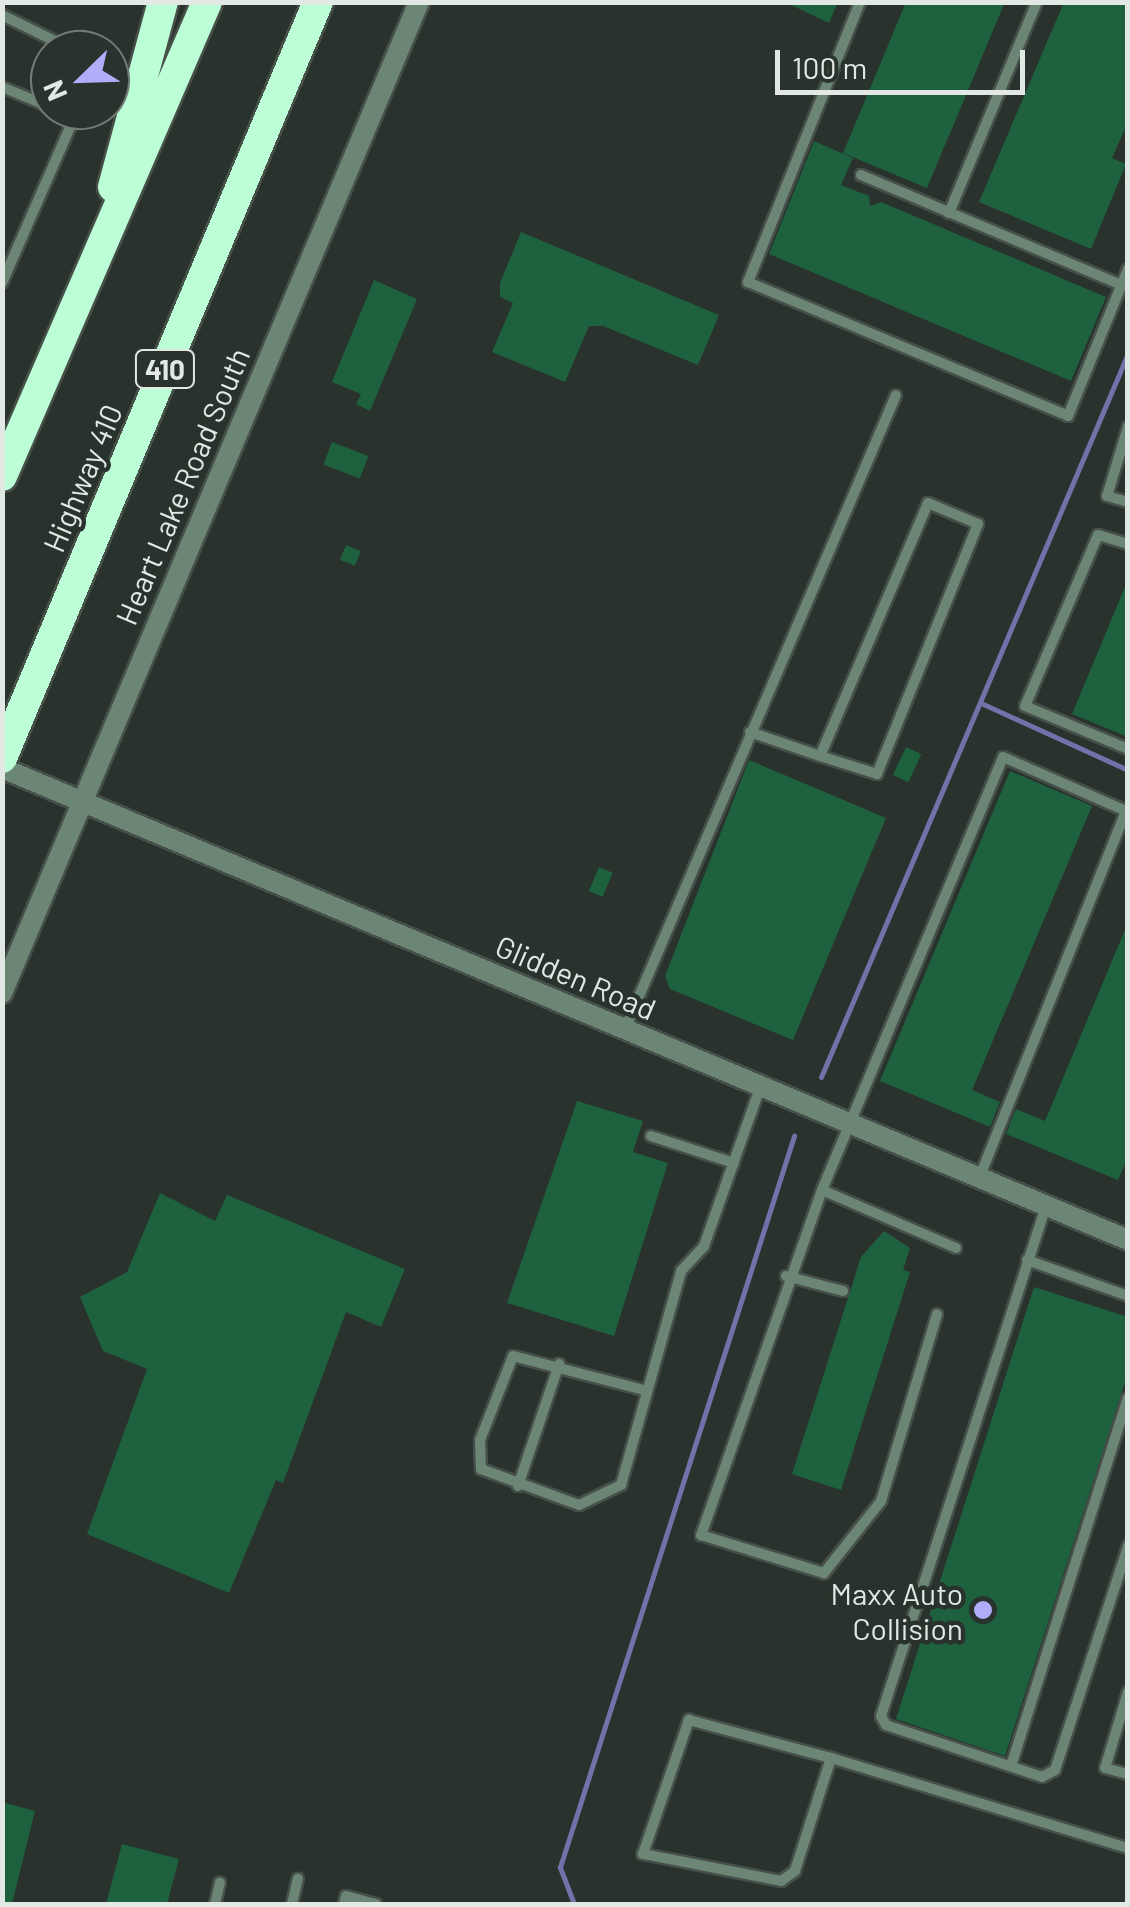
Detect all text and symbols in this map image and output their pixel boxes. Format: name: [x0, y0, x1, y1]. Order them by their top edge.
north arrow: [30, 30, 130, 130]
scale bar: [780, 30, 1030, 92]
text: 100 m: [792, 49, 867, 85]
text: N: [35, 76, 74, 106]
street label: Heart Lake Road South: [107, 342, 257, 630]
road number: 410: [132, 346, 198, 392]
street label: Highway 410: [35, 399, 129, 557]
street label: Glidden Road: [491, 927, 661, 1027]
place label: Maxx Auto Collision: [830, 1575, 963, 1646]
marker: Maxx Auto Collision: [972, 1599, 994, 1621]

